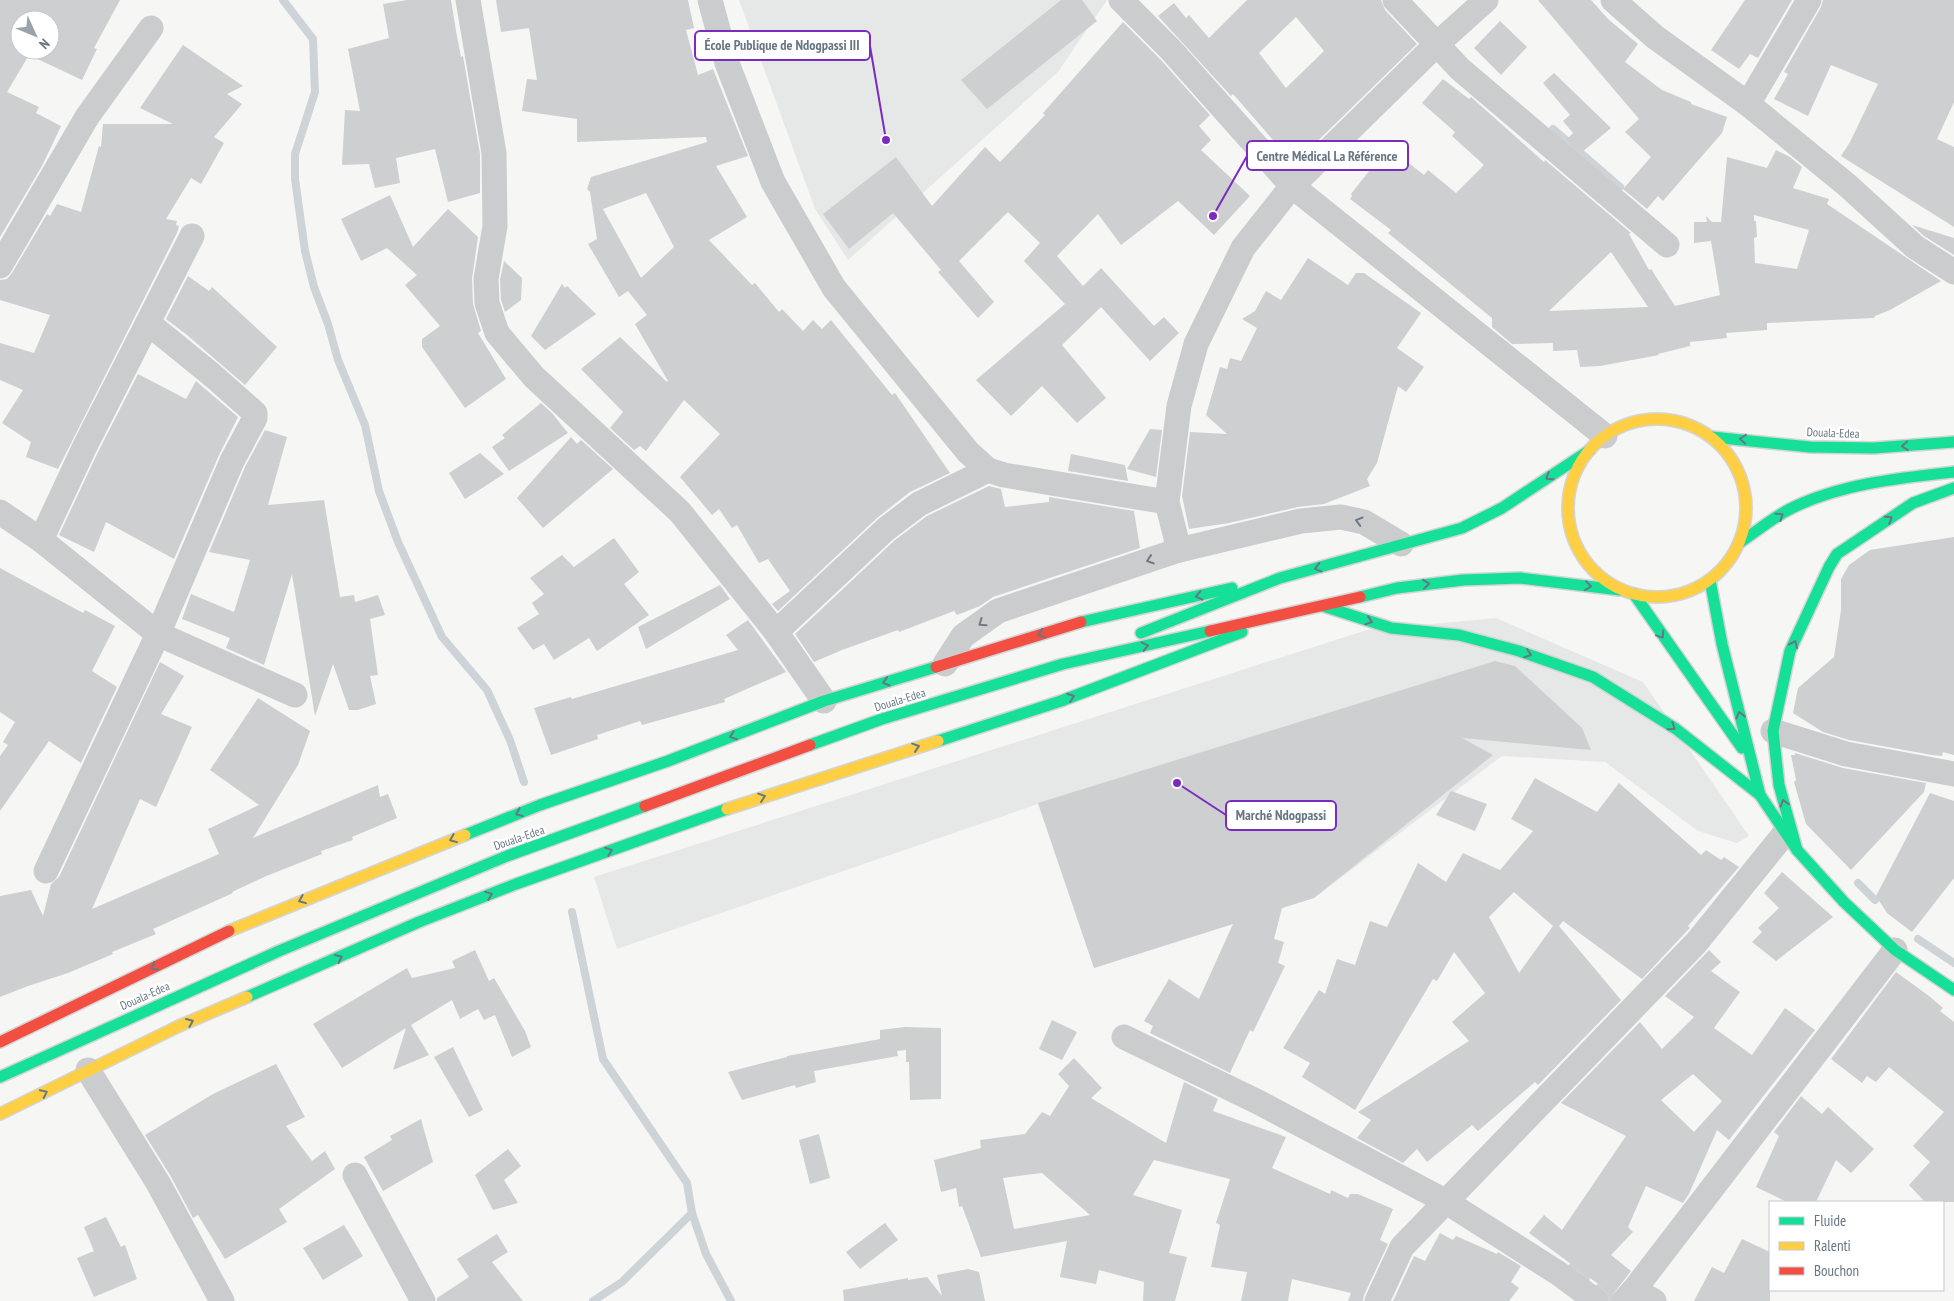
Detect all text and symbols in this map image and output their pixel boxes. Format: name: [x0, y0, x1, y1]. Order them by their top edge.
north arrow: [10, 10, 60, 60]
callout: École Publique de Ndogpassi III: [695, 31, 870, 60]
text: N: [35, 35, 53, 53]
text: École Publique de Ndogpassi III: [704, 36, 860, 54]
callout: Centre Médical La Référence: [1247, 141, 1408, 170]
text: Centre Médical La Référence: [1257, 147, 1397, 165]
street label: Douala-Edea: [1806, 424, 1860, 441]
one-way arrow: [1739, 434, 1747, 445]
one-way arrow: [1901, 441, 1909, 452]
one-way arrow: [1545, 471, 1555, 480]
one-way arrow: [1774, 513, 1784, 522]
one-way arrow: [1883, 516, 1892, 525]
one-way arrow: [1355, 517, 1364, 527]
one-way arrow: [1146, 554, 1154, 564]
one-way arrow: [1315, 562, 1323, 572]
one-way arrow: [1422, 579, 1430, 590]
one-way arrow: [1584, 580, 1592, 591]
one-way arrow: [1194, 590, 1203, 601]
one-way arrow: [1365, 615, 1373, 625]
one-way arrow: [978, 617, 988, 626]
one-way arrow: [1037, 629, 1046, 639]
one-way arrow: [1655, 629, 1664, 638]
one-way arrow: [1787, 640, 1798, 649]
one-way arrow: [1140, 641, 1149, 652]
one-way arrow: [1523, 649, 1532, 659]
one-way arrow: [882, 676, 890, 686]
street label: Douala-Edea: [872, 685, 927, 714]
one-way arrow: [1066, 693, 1075, 703]
one-way arrow: [1735, 711, 1746, 720]
one-way arrow: [1666, 721, 1676, 730]
one-way arrow: [729, 730, 737, 740]
one-way arrow: [912, 743, 920, 753]
one-way arrow: [757, 793, 766, 803]
one-way arrow: [1779, 798, 1790, 807]
callout: Marché Ndogpassi: [1226, 801, 1336, 830]
text: Marché Ndogpassi: [1236, 806, 1326, 824]
one-way arrow: [515, 807, 524, 817]
street label: Douala-Edea: [491, 822, 546, 853]
one-way arrow: [449, 833, 458, 844]
one-way arrow: [604, 847, 612, 857]
one-way arrow: [484, 891, 493, 901]
one-way arrow: [298, 894, 307, 904]
one-way arrow: [334, 953, 343, 964]
one-way arrow: [151, 961, 160, 971]
street label: Douala-Edea: [118, 978, 172, 1013]
one-way arrow: [185, 1017, 194, 1028]
one-way arrow: [39, 1089, 48, 1099]
legend: [1769, 1201, 1944, 1291]
text: Fluide: [1814, 1211, 1846, 1230]
text: Ralenti: [1814, 1236, 1851, 1255]
text: Bouchon: [1814, 1261, 1859, 1280]

